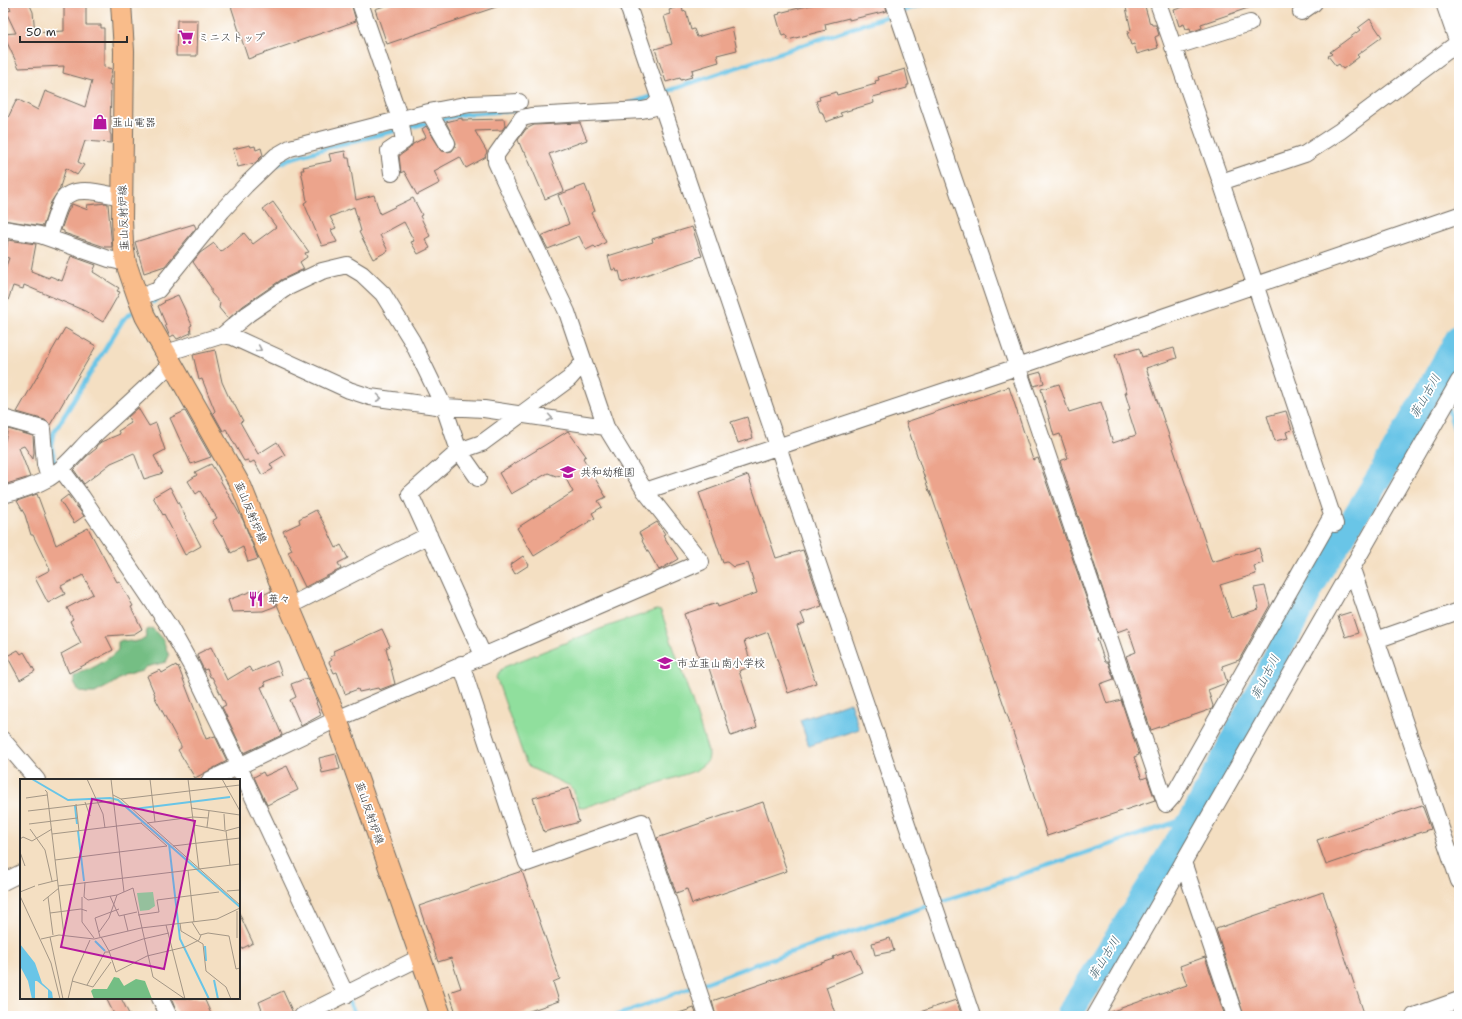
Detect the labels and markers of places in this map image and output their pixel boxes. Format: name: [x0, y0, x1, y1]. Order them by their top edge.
supermarket icon: ミニストップ: [177, 28, 195, 46]
place label: ミニストップ: [198, 30, 265, 45]
shop icon: 韮山電器: [91, 113, 109, 131]
place label: 韮山電器: [112, 115, 156, 130]
school or university icon: 共和幼稚園: [559, 463, 577, 481]
place label: 共和幼稚園: [580, 465, 635, 480]
restaurant icon: 華々: [247, 590, 265, 608]
place label: 華々: [268, 592, 290, 607]
school or university icon: 市立韮山南小学校: [656, 654, 674, 672]
place label: 市立韮山南小学校: [677, 656, 765, 671]

